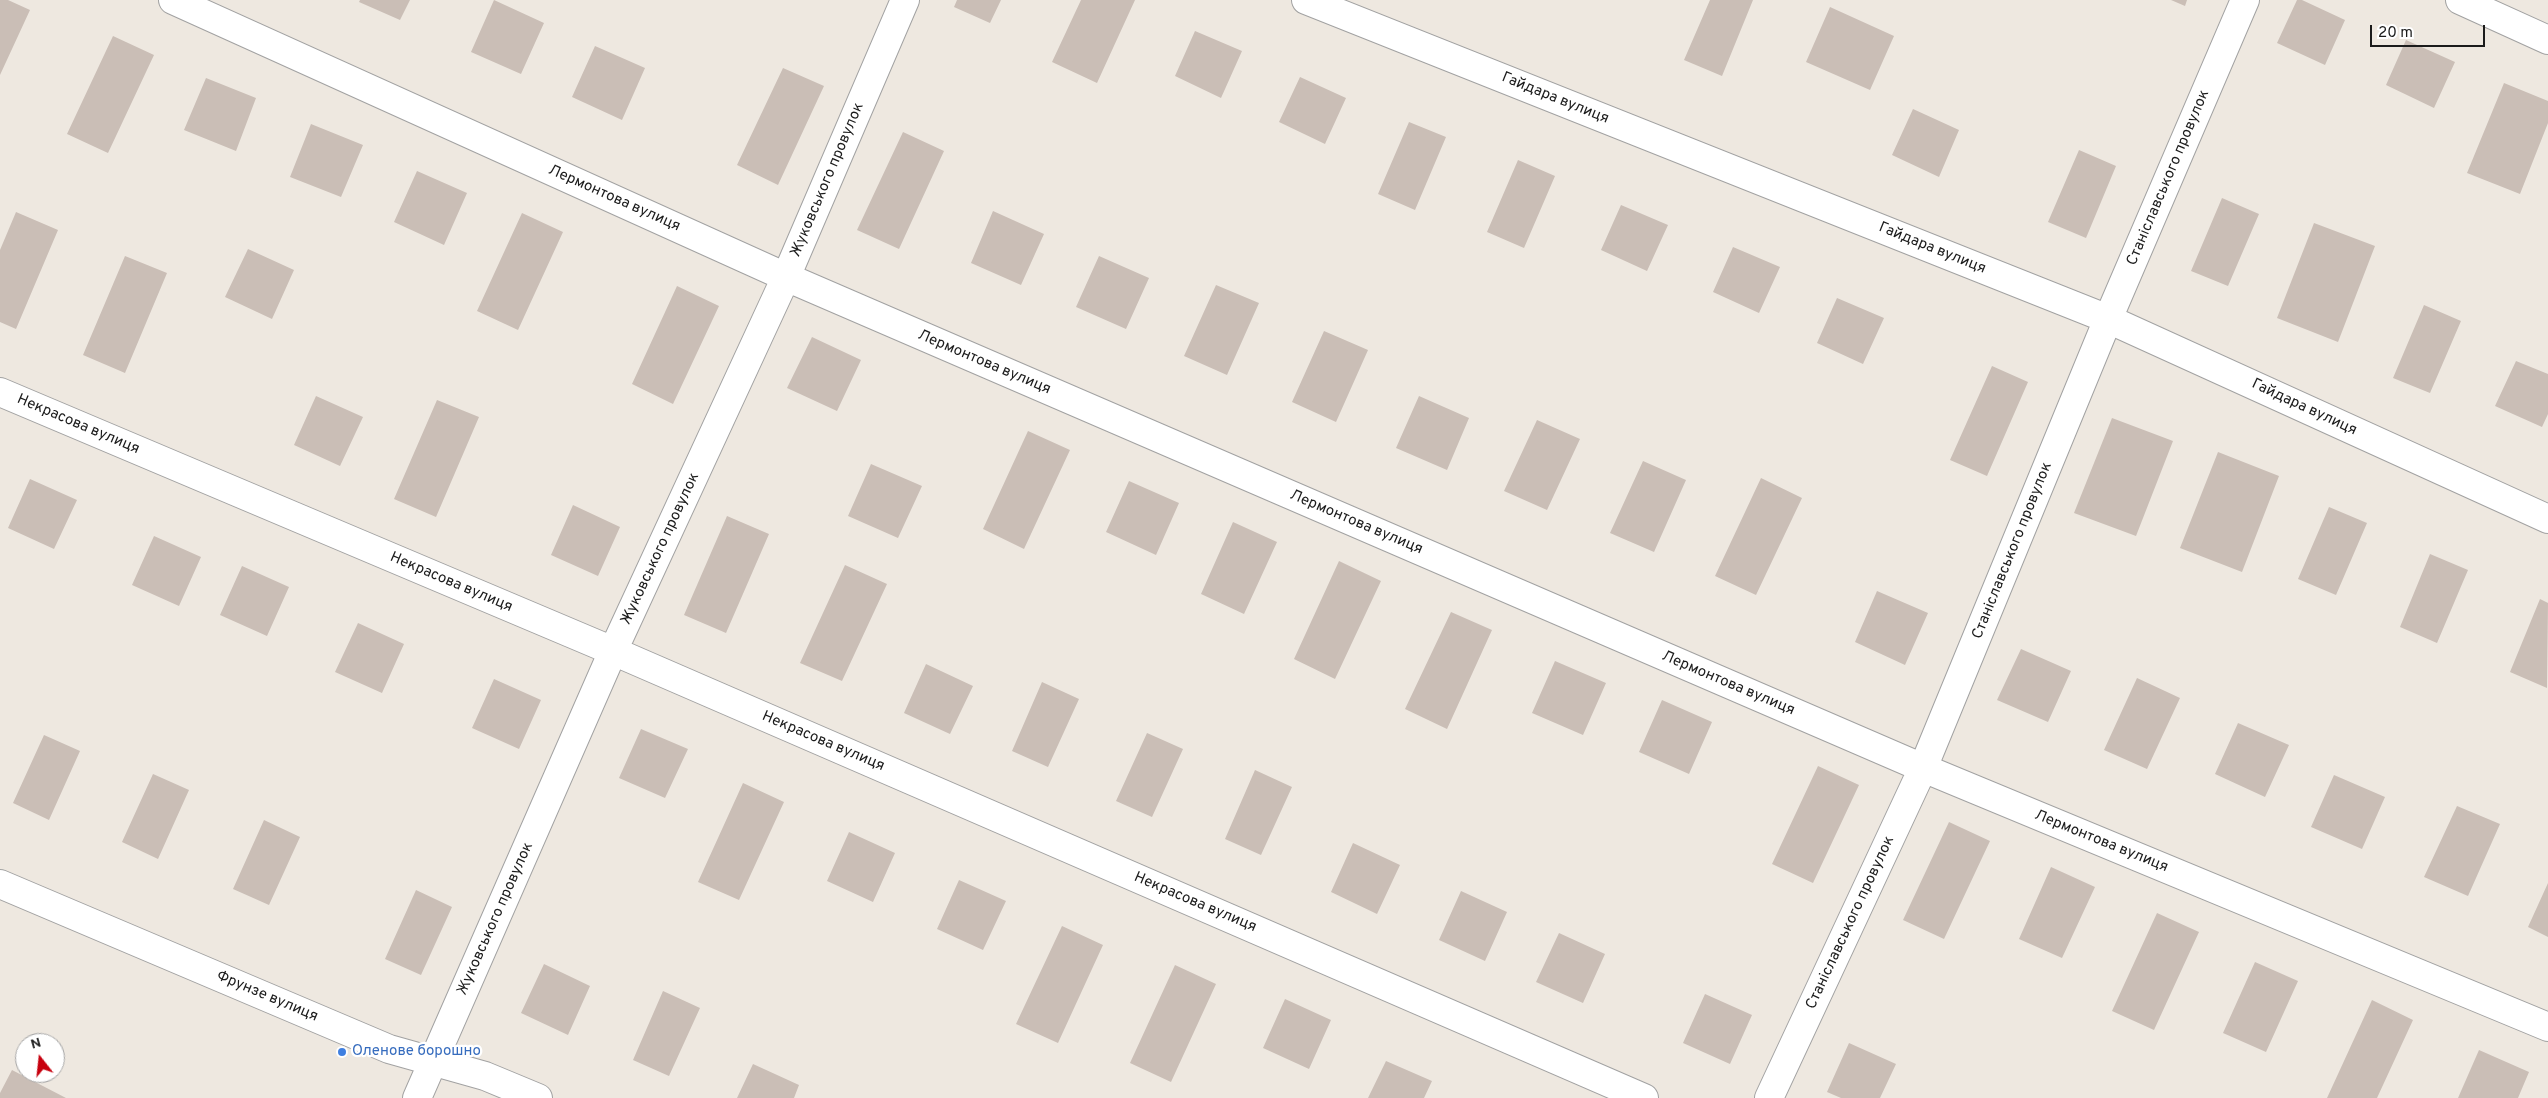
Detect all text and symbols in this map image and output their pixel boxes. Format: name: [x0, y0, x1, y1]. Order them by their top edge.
scale bar: [2373, 15, 2488, 47]
text: 20 m: [2378, 24, 2413, 43]
street label: Гайдара вулиця: [1499, 69, 1611, 129]
street label: Станіславського провулок: [2124, 87, 2214, 269]
street label: Жуковського провулок: [787, 100, 869, 260]
street label: Лермонтова вулиця: [545, 162, 683, 236]
street label: Гайдара вулиця: [1876, 219, 1988, 279]
street label: Лермонтова вулиця: [915, 327, 1053, 399]
street label: Гайдара вулиця: [2248, 376, 2360, 440]
street label: Некрасова вулиця: [14, 391, 142, 459]
street label: Станіславського провулок: [1969, 460, 2057, 642]
street label: Жуковського провулок: [618, 470, 704, 628]
street label: Лермонтова вулиця: [1287, 487, 1425, 559]
street label: Некрасова вулиця: [387, 549, 515, 617]
street label: Лермонтова вулиця: [1659, 648, 1797, 720]
street label: Некрасова вулиця: [759, 708, 887, 776]
street label: Лермонтова вулиця: [2031, 807, 2171, 877]
street label: Станіславського провулок: [1803, 833, 1899, 1013]
street label: Жуковського провулок: [454, 840, 538, 998]
street label: Некрасова вулиця: [1131, 869, 1259, 937]
street label: Фрунзе вулиця: [214, 968, 320, 1026]
north arrow: [15, 1033, 65, 1083]
text: N: [29, 1035, 43, 1054]
place label: Оленове борошно: [352, 1043, 481, 1061]
marker: Оленове борошно: [336, 1046, 348, 1058]

